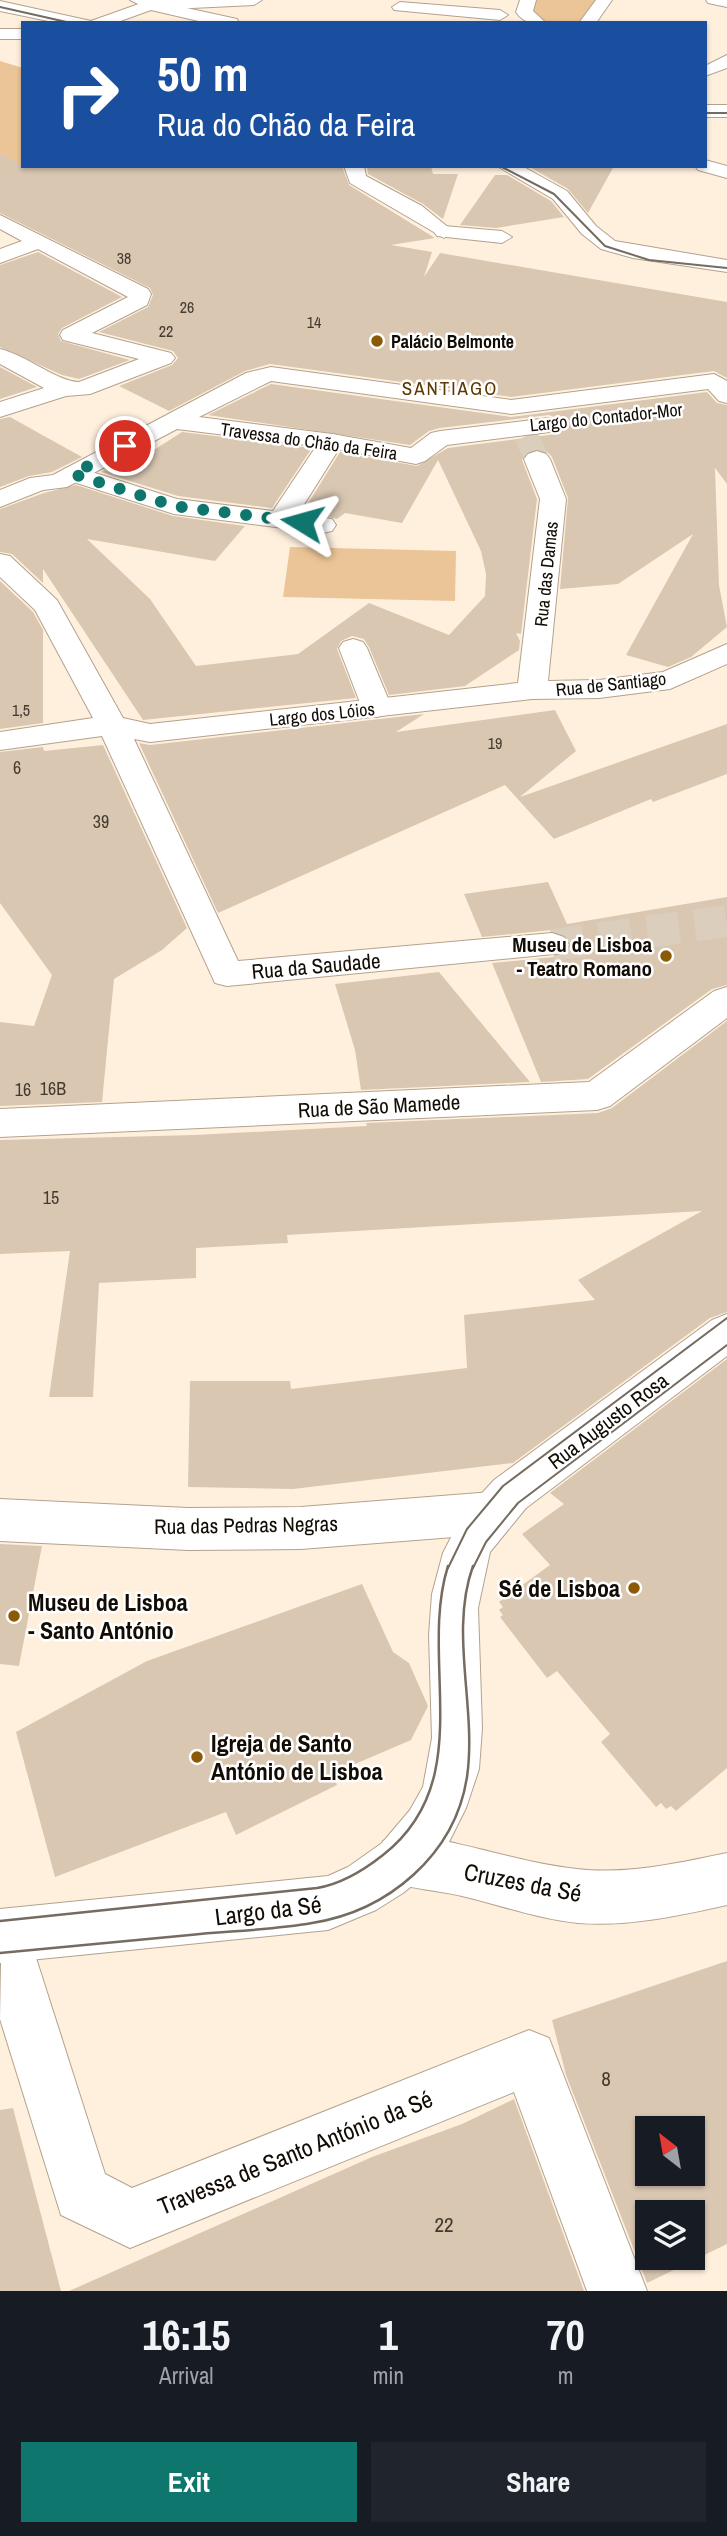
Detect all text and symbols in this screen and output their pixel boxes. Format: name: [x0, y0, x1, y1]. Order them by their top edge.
text: 50 m: [157, 40, 249, 106]
icon: right: [42, 49, 133, 140]
text: Rua do Chão da Feira: [157, 103, 415, 146]
house number: 38: [117, 247, 131, 269]
house number: 26: [180, 296, 194, 318]
house number: 14: [307, 311, 321, 333]
house number: 22: [159, 320, 173, 342]
place label: Palácio Belmonte: [391, 329, 514, 354]
marker: Palácio Belmonte: [369, 333, 385, 349]
district label: SANTIAGO: [402, 375, 498, 401]
street label: Largo do Contador-Mor: [528, 397, 684, 437]
pin: [95, 416, 155, 476]
street label: Travessa do Chão da Feira: [219, 416, 399, 466]
icon: arrive: [106, 427, 144, 465]
position arrow: [265, 485, 339, 559]
street label: Rua das Damas: [528, 520, 564, 628]
street label: Rua de Santiago: [555, 666, 667, 702]
street label: Largo dos Lóios: [268, 696, 376, 732]
house number: 1,5: [12, 699, 30, 721]
house number: 19: [488, 732, 502, 754]
house number: 6: [13, 755, 21, 780]
house number: 39: [93, 809, 109, 834]
place label: Museu de Lisboa - Teatro Romano: [512, 930, 652, 983]
street label: Rua da Saudade: [250, 946, 382, 986]
marker: Museu de Lisboa - Teatro Romano: [658, 948, 674, 964]
house number: 16B: [40, 1076, 66, 1101]
house number: 16: [15, 1077, 31, 1102]
street label: Rua de São Mamede: [297, 1087, 461, 1125]
house number: 15: [43, 1185, 59, 1210]
street label: Rua Augusto Rosa: [542, 1366, 674, 1476]
street label: Rua das Pedras Negras: [154, 1509, 338, 1541]
place label: Sé de Lisboa: [499, 1572, 620, 1604]
marker: Sé de Lisboa: [626, 1580, 642, 1596]
place label: Museu de Lisboa - Santo António: [28, 1586, 188, 1646]
marker: Museu de Lisboa - Santo António: [6, 1608, 22, 1624]
place label: Igreja de Santo António de Lisboa: [211, 1727, 383, 1787]
marker: Igreja de Santo António de Lisboa: [189, 1749, 205, 1765]
street label: Cruzes da Sé: [461, 1855, 585, 1909]
street label: Largo da Sé: [213, 1888, 323, 1932]
house number: 8: [601, 2064, 611, 2093]
street label: Travessa de Santo António da Sé: [153, 2082, 437, 2222]
north arrow: [635, 2116, 705, 2186]
map controls: [635, 2116, 705, 2270]
button: layers: [635, 2200, 705, 2270]
house number: 22: [434, 2210, 454, 2239]
text: 16:15: [142, 2307, 230, 2363]
text: 1: [379, 2307, 398, 2363]
text: 70: [546, 2307, 585, 2363]
text: Arrival: [159, 2360, 214, 2391]
text: min: [373, 2360, 404, 2391]
text: m: [558, 2360, 573, 2391]
button: Exit: [21, 2442, 357, 2522]
button: Share: [371, 2442, 706, 2522]

